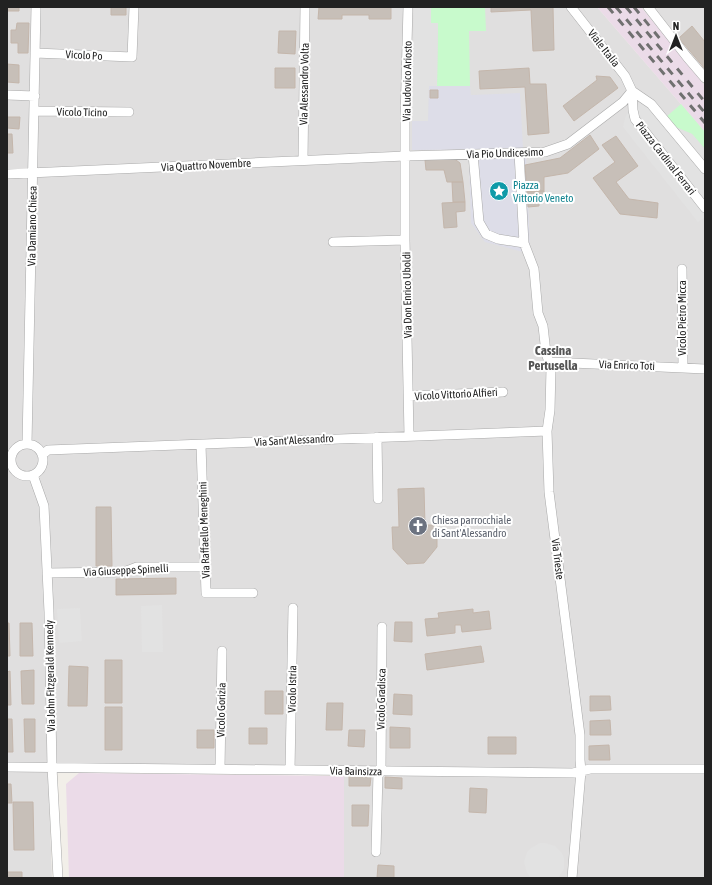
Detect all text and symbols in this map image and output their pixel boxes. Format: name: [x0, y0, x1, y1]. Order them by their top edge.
north arrow: [656, 16, 696, 56]
text: N: [673, 20, 679, 32]
street label: Viale Italia: [586, 27, 622, 69]
street label: Via Ludovico Ariosto: [400, 41, 414, 121]
street label: Via Alessandro Volta: [297, 43, 311, 125]
street label: Vicolo Po: [65, 48, 103, 62]
street label: Vicolo Ticino: [56, 106, 108, 118]
street label: Piazza Cardinal Ferrari: [634, 119, 698, 197]
street label: Via Pio Undicesimo: [466, 146, 544, 160]
street label: Via Quattro Novembre: [161, 157, 251, 173]
place label: Piazza Vittorio Veneto: [513, 179, 573, 204]
place icon: Piazza Vittorio Veneto: [488, 180, 510, 202]
street label: Via Damiano Chiesa: [25, 186, 39, 266]
street label: Via Don Enrico Uboldi: [400, 252, 414, 338]
street label: Vicolo Pietro Micca: [676, 280, 688, 356]
district label: Cassina Pertusella: [528, 343, 578, 373]
street label: Via Enrico Toti: [599, 358, 655, 372]
street label: Vicolo Vittorio Alfieri: [414, 386, 498, 402]
street label: Via Sant'Alessandro: [254, 432, 334, 448]
street label: Via Raffaello Meneghini: [196, 481, 212, 579]
place label: Chiesa parrocchiale di Sant'Alessandro: [432, 514, 511, 539]
church icon: Chiesa parrocchiale di Sant'Alessandro: [407, 515, 429, 537]
street label: Via Trieste: [550, 538, 566, 580]
street label: Via Giuseppe Spinelli: [83, 562, 169, 578]
street label: Via John Fitzgerald Kennedy: [43, 619, 57, 732]
street label: Vicolo Istria: [286, 665, 298, 713]
street label: Vicolo Gradisca: [374, 668, 388, 730]
street label: Vicolo Gorizia: [215, 682, 227, 738]
street label: Via Bainsizza: [330, 765, 382, 777]

